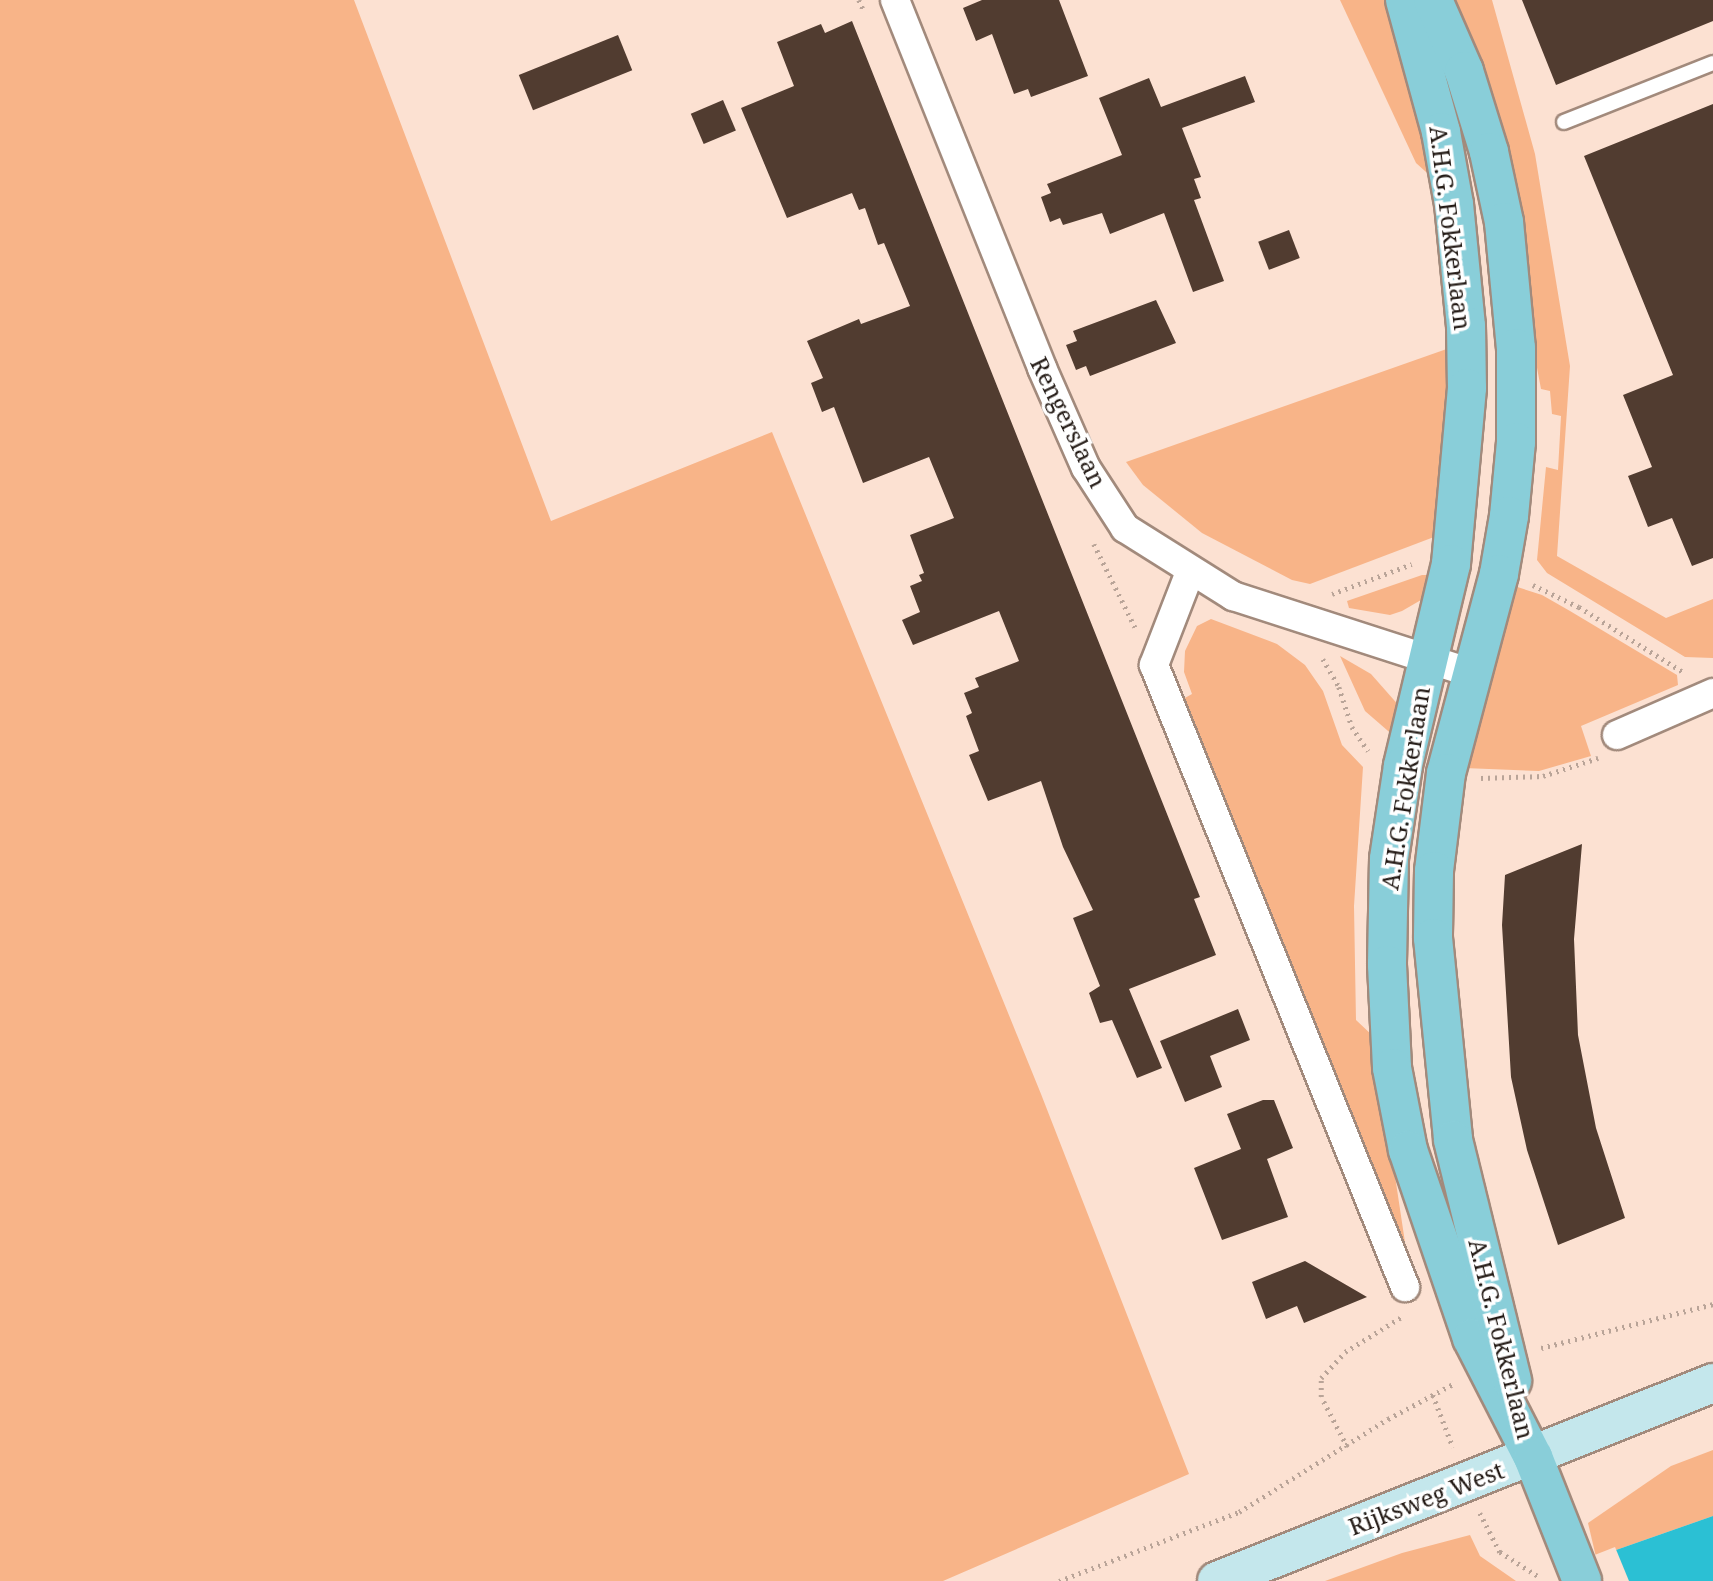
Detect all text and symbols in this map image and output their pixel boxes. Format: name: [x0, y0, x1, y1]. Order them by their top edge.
street label: A.H.G. Fokkerlaan: [1424, 124, 1478, 332]
street label: Rengerslaan: [1025, 352, 1113, 492]
street label: A.H.G. Fokkerlaan: [1375, 684, 1435, 892]
street label: A.H.G. Fokkerlaan: [1463, 1236, 1541, 1442]
street label: Rijksweg West: [1344, 1455, 1508, 1541]

